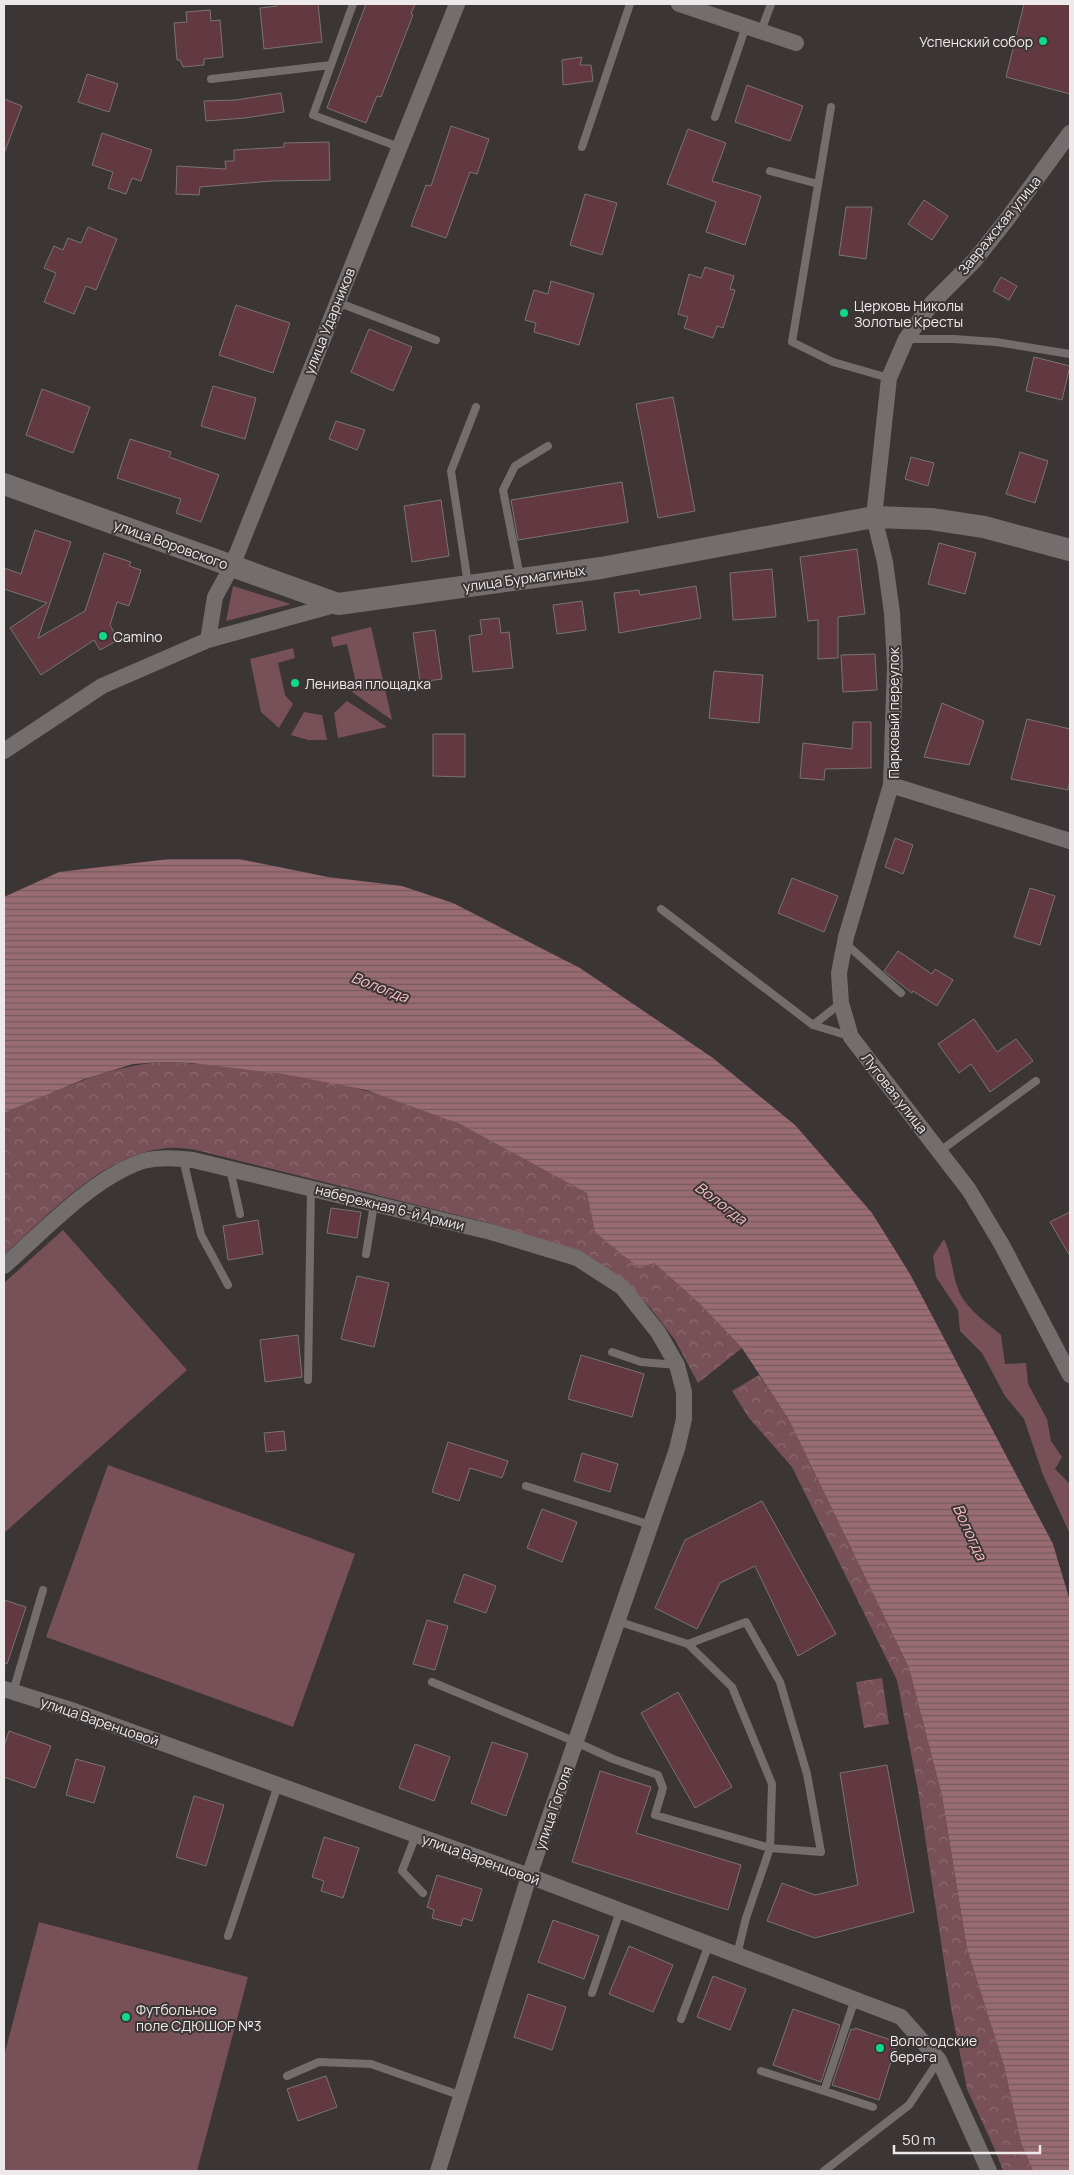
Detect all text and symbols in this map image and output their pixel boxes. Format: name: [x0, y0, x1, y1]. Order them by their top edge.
place label: Успенский собор: [919, 32, 1033, 51]
marker: Успенский собор: [1037, 35, 1049, 47]
street label: Завражская улица: [953, 172, 1045, 278]
street label: улица Ударников: [299, 264, 359, 377]
place label: Церковь Николы Золотые Кресты: [854, 296, 963, 331]
marker: Церковь Николы Золотые Кресты: [838, 307, 850, 319]
street label: улица Воровского: [111, 514, 231, 574]
street label: улица Бурмагиных: [462, 560, 587, 596]
place label: Camino: [113, 627, 163, 646]
marker: Camino: [97, 630, 109, 642]
street label: Парковый переулок: [884, 646, 903, 779]
place label: Ленивая площадка: [305, 674, 431, 693]
marker: Ленивая площадка: [289, 677, 301, 689]
water label: Вологда: [348, 966, 412, 1008]
street label: Луговая улица: [858, 1049, 932, 1137]
water label: Вологда: [691, 1177, 752, 1230]
street label: набережная 6-й Армии: [313, 1179, 467, 1235]
water label: Вологда: [948, 1501, 992, 1564]
street label: улица Варенцовой: [38, 1692, 162, 1750]
street label: улица Гоголя: [530, 1764, 576, 1852]
street label: улица Варенцовой: [419, 1829, 543, 1889]
place label: Футбольное поле СДЮШОР №3: [136, 2000, 262, 2035]
marker: Футбольное поле СДЮШОР №3: [120, 2011, 132, 2023]
place label: Вологодские берега: [890, 2031, 977, 2066]
marker: Вологодские берега: [874, 2042, 886, 2054]
scale bar: [894, 2122, 1040, 2154]
text: 50 m: [902, 2129, 936, 2150]

